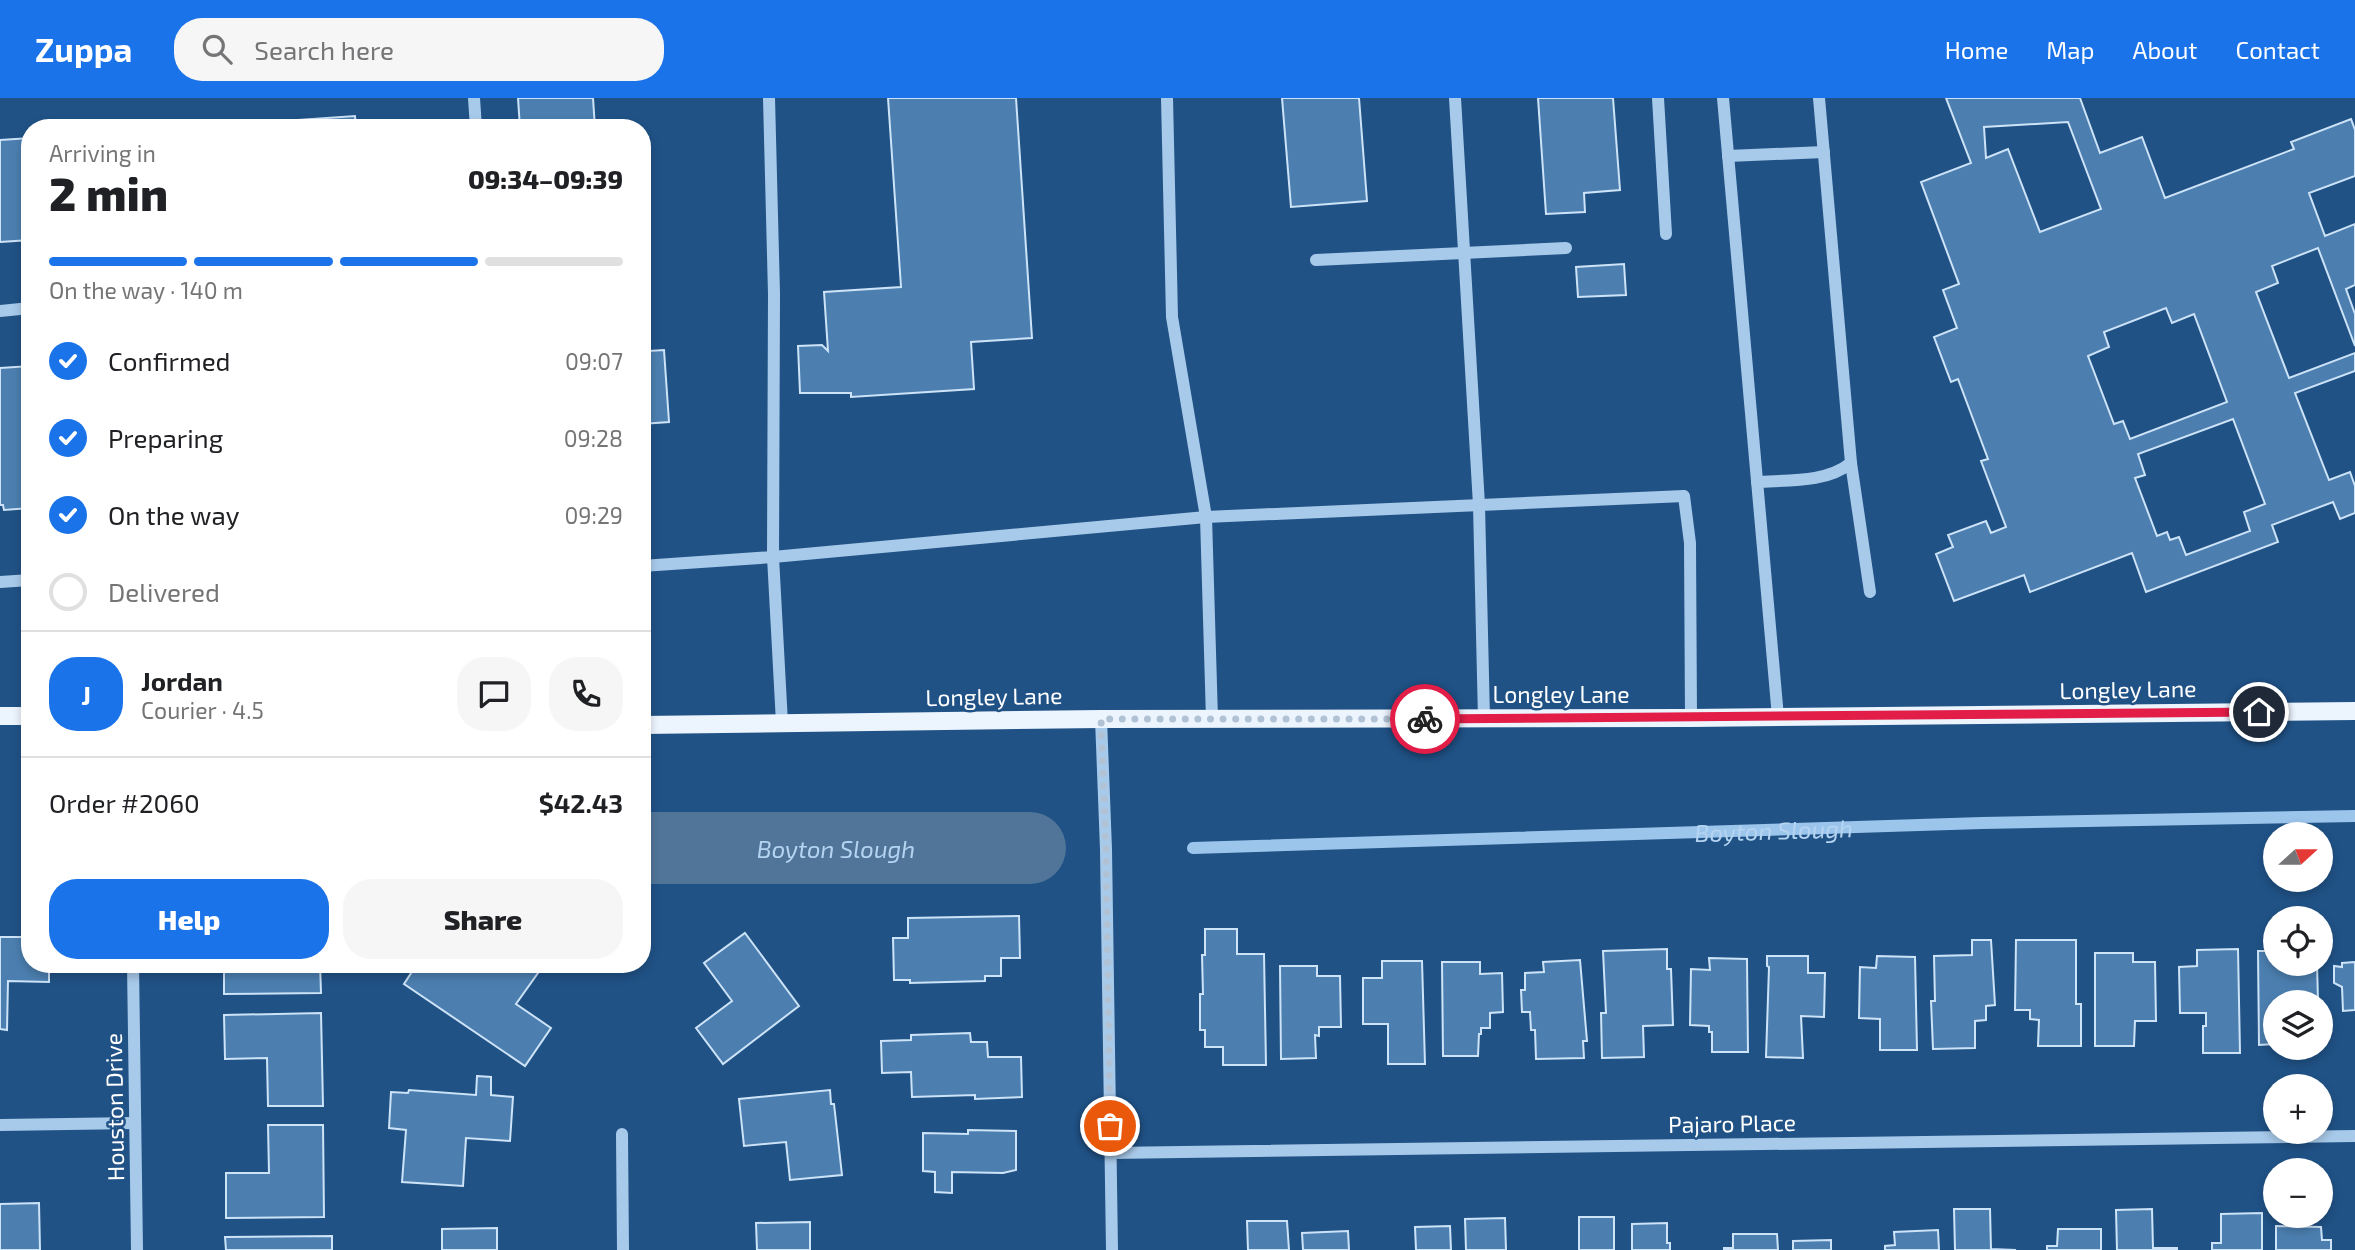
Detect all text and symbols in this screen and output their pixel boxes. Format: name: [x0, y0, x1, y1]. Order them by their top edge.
search box: [174, 18, 664, 81]
text: Zuppa: [35, 29, 132, 69]
icon: search: [198, 30, 236, 68]
text: Search here: [254, 34, 394, 65]
text: Home: [1945, 35, 2008, 64]
text: Map: [2046, 35, 2094, 64]
text: About: [2132, 35, 2198, 64]
text: Contact: [2236, 35, 2320, 64]
text: Arriving in: [49, 139, 156, 167]
text: 09:34–09:39: [468, 163, 623, 194]
text: 2 min: [49, 165, 168, 220]
text: On the way · 140 m: [49, 276, 243, 304]
icon: check: [49, 342, 87, 380]
text: Confirmed: [108, 345, 231, 376]
text: 09:07: [565, 347, 623, 375]
icon: check: [49, 419, 87, 457]
text: Preparing: [108, 422, 223, 453]
text: 09:28: [564, 424, 623, 452]
icon: check: [49, 496, 87, 534]
text: On the way: [108, 499, 239, 530]
text: 09:29: [564, 501, 623, 529]
text: Delivered: [108, 576, 220, 607]
button: chat: [457, 657, 531, 731]
button: phone: [549, 657, 623, 731]
text: Jordan: [141, 665, 223, 696]
street label: Longley Lane: [2059, 674, 2197, 704]
text: J: [81, 679, 91, 710]
street label: Longley Lane: [1492, 680, 1630, 708]
street label: Longley Lane: [925, 681, 1063, 711]
pin: [2229, 682, 2289, 742]
courier: [1390, 684, 1460, 754]
icon: home: [2240, 693, 2278, 731]
text: Courier · 4.5: [141, 696, 264, 724]
icon: bike: [1406, 700, 1444, 738]
text: Order #2060: [49, 787, 200, 818]
text: $42.43: [539, 787, 623, 818]
water label: Boyton Slough: [1694, 813, 1853, 847]
north arrow: [2263, 822, 2333, 892]
map controls: [2263, 822, 2333, 1228]
water label: Boyton Slough: [757, 834, 915, 863]
button: Help: [49, 879, 329, 959]
button: Share: [343, 879, 623, 959]
button: locate: [2263, 906, 2333, 976]
button: layers: [2263, 990, 2333, 1060]
street label: Houston Drive: [99, 1033, 129, 1181]
button: +: [2263, 1074, 2333, 1144]
pin: [1080, 1096, 1140, 1156]
icon: bag: [1091, 1107, 1129, 1145]
street label: Pajaro Place: [1668, 1108, 1796, 1138]
button: −: [2263, 1158, 2333, 1228]

